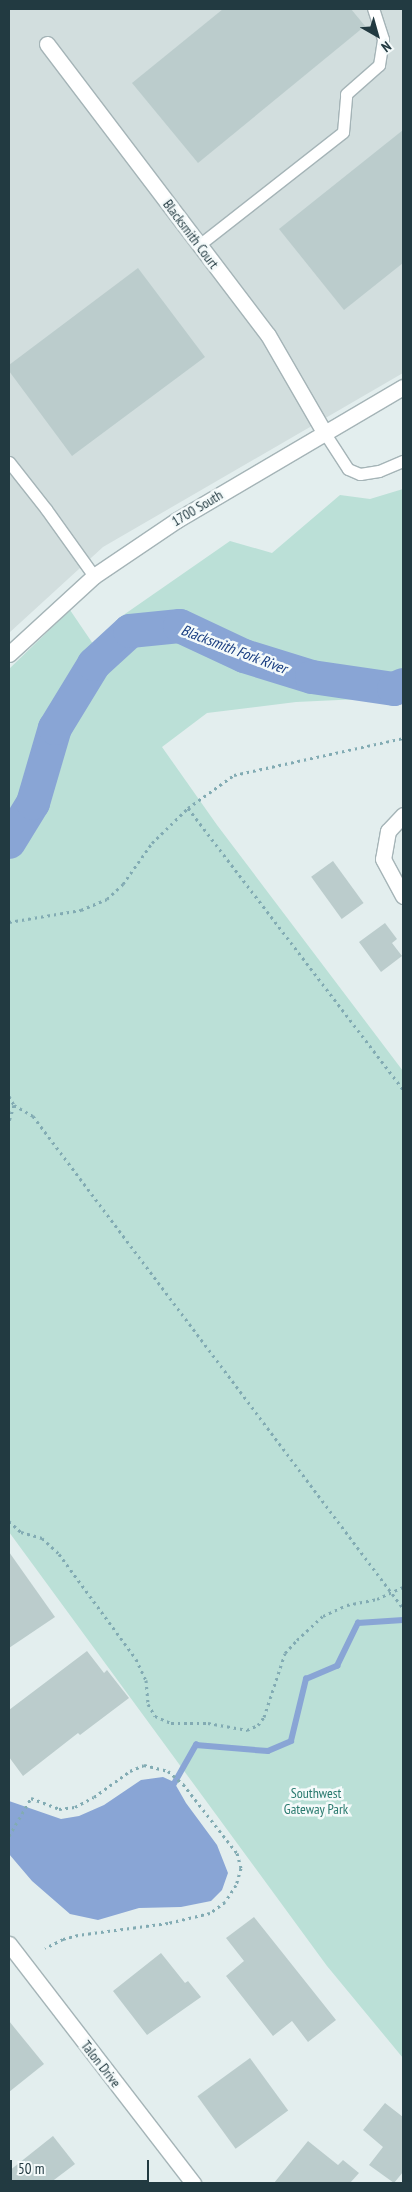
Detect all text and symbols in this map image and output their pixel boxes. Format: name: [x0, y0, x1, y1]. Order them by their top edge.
north arrow: [352, 10, 402, 60]
text: N: [378, 37, 395, 56]
street label: Blacksmith Court: [160, 196, 222, 272]
street label: 1700 South: [169, 486, 225, 530]
water label: Blacksmith Fork River: [178, 621, 290, 677]
park label: Southwest Gateway Park: [284, 1785, 348, 1818]
street label: Talon Drive: [78, 2037, 124, 2091]
scale bar: [12, 2150, 151, 2182]
text: 50 m: [18, 2159, 44, 2178]

